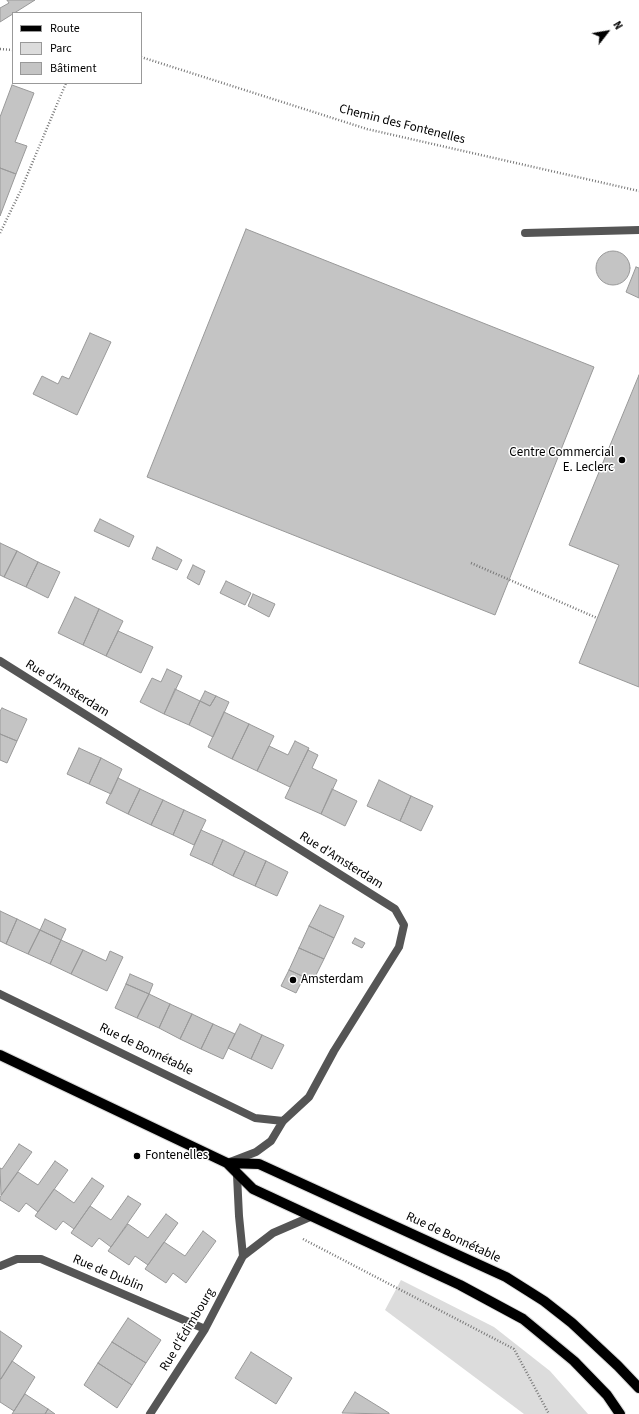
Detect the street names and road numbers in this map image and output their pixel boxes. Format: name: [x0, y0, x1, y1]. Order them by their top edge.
street label: Chemin des Fontenelles: [337, 102, 467, 148]
street label: Rue d'Amsterdam: [22, 657, 112, 721]
street label: Rue d'Amsterdam: [296, 829, 386, 893]
street label: Rue de Bonnétable: [96, 1020, 196, 1080]
street label: Rue de Bonnétable: [403, 1209, 503, 1267]
street label: Rue de Dublin: [70, 1252, 146, 1296]
street label: Rue d'Édimbourg: [157, 1286, 219, 1374]

